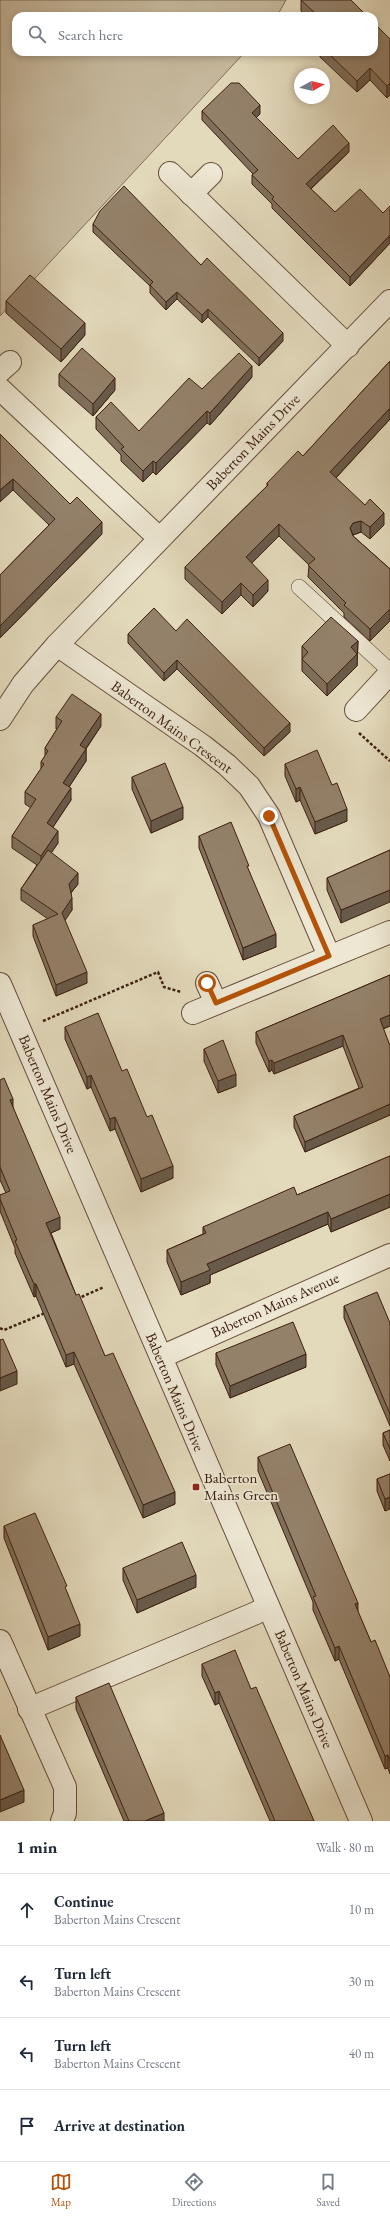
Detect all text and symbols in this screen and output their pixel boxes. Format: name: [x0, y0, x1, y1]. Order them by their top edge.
search box: [12, 12, 378, 56]
icon: search: [26, 23, 48, 45]
text: Search here: [58, 25, 123, 44]
north arrow: [294, 68, 330, 104]
street label: Baberton Mains Drive: [202, 389, 304, 494]
street label: Baberton Mains Crescent: [108, 676, 237, 777]
route end: [260, 807, 278, 825]
route start: [198, 974, 216, 992]
street label: Baberton Mains Drive: [15, 1032, 82, 1156]
street label: Baberton Mains Avenue: [208, 1268, 342, 1341]
street label: Baberton Mains Drive: [142, 1330, 209, 1454]
place label: Baberton Mains Green: [204, 1468, 278, 1504]
marker: Baberton Mains Green: [191, 1482, 201, 1492]
street label: Baberton Mains Drive: [271, 1627, 338, 1751]
text: 1 min: [16, 1836, 57, 1858]
text: Walk · 80 m: [316, 1839, 374, 1856]
text: Continue: [54, 1892, 114, 1911]
icon: ahead: [16, 1899, 38, 1921]
text: 10 m: [349, 1901, 374, 1918]
text: Baberton Mains Crescent: [54, 1911, 180, 1928]
text: Turn left: [54, 1964, 111, 1983]
icon: left: [16, 1971, 38, 1993]
text: 30 m: [349, 1973, 374, 1990]
text: Baberton Mains Crescent: [54, 1983, 180, 2000]
text: Turn left: [54, 2036, 111, 2055]
icon: left: [16, 2043, 38, 2065]
text: 40 m: [349, 2045, 374, 2062]
text: Baberton Mains Crescent: [54, 2055, 180, 2072]
icon: arrive: [16, 2115, 38, 2137]
text: Arrive at destination: [54, 2116, 185, 2135]
tab: Map: [50, 2171, 72, 2209]
tab: Directions: [172, 2171, 216, 2209]
tab: Saved: [316, 2171, 340, 2209]

